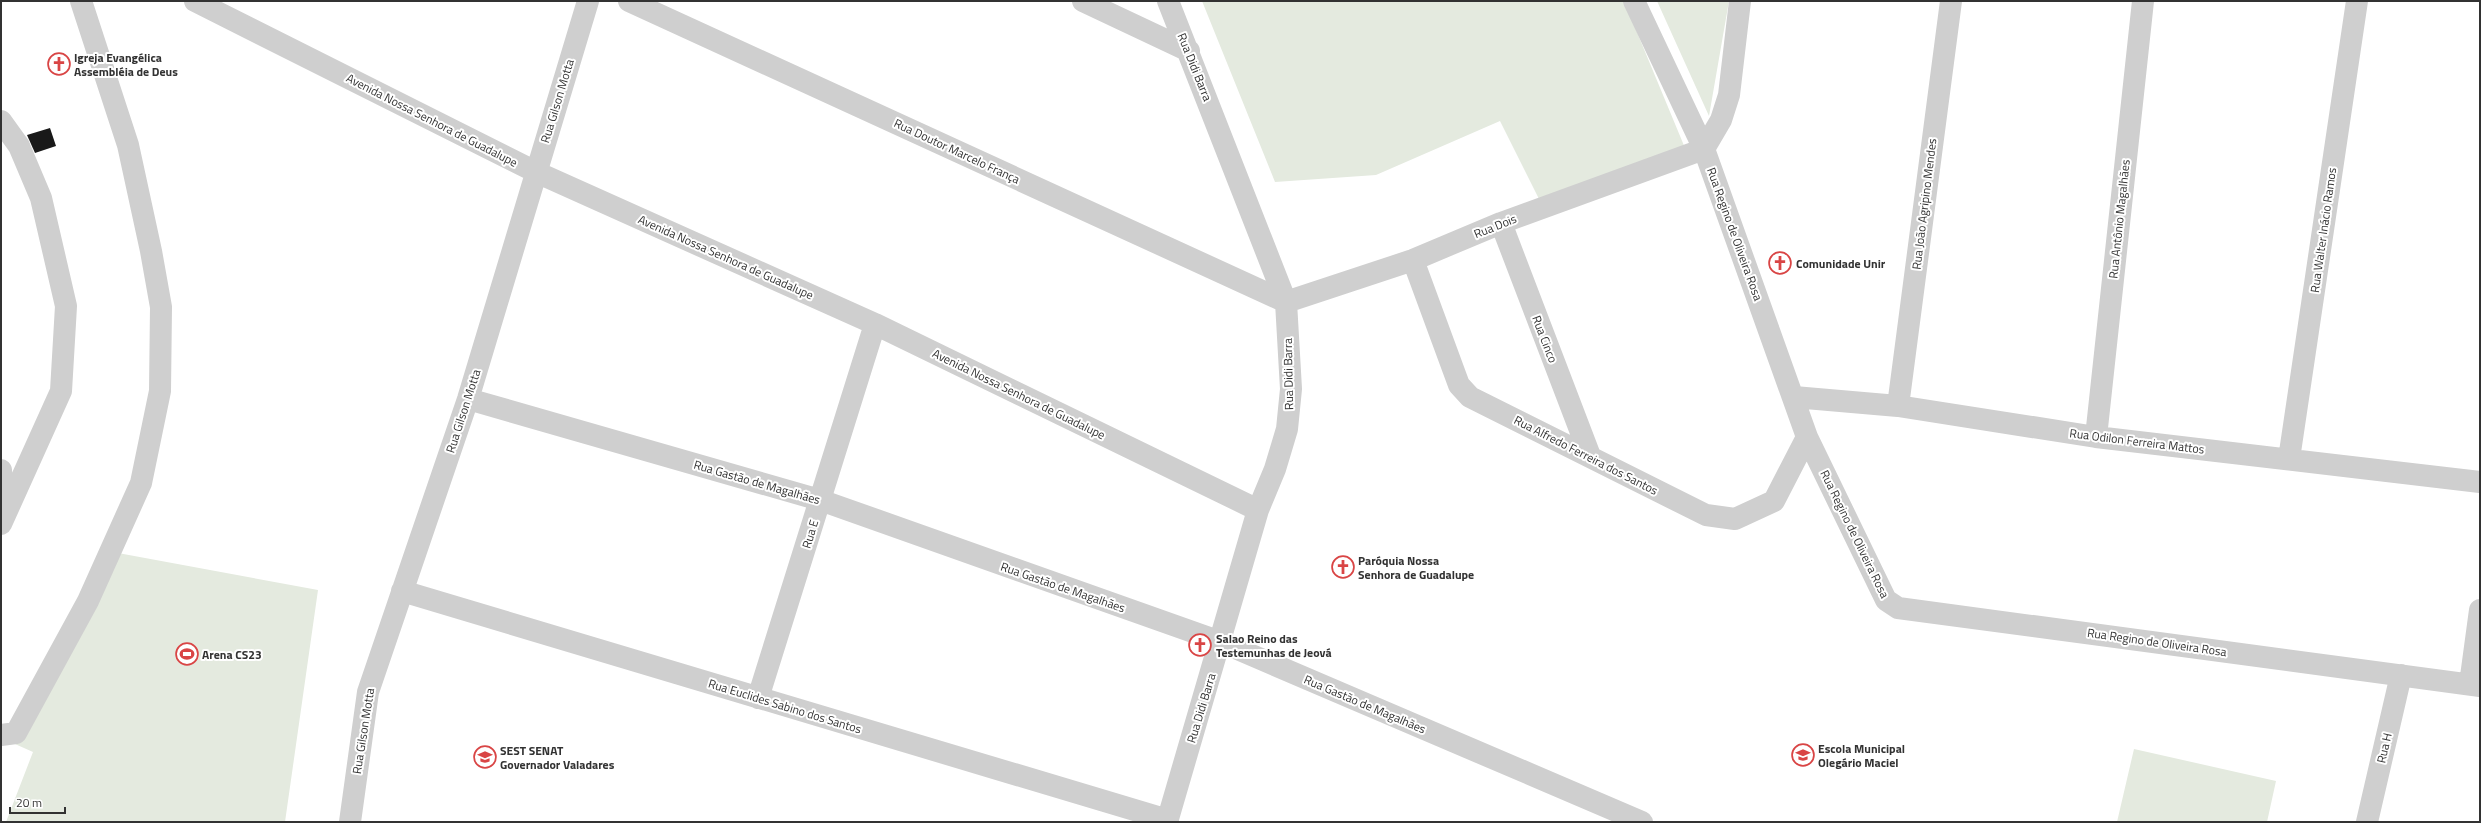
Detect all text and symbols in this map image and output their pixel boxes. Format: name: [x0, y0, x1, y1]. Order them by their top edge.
street label: Rua Didi Barra: [1173, 30, 1217, 104]
place label: Igreja Evangélica Assembléia de Deus: [74, 48, 178, 81]
church icon: Igreja Evangélica Assembléia de Deus: [46, 51, 72, 77]
street label: Rua Gilson Motta: [535, 57, 579, 145]
street label: Avenida Nossa Senhora de Guadalupe: [343, 68, 521, 172]
street label: Rua Doutor Marcelo França: [891, 113, 1023, 189]
street label: Rua João Agripino Mendes: [1907, 137, 1942, 271]
street label: Rua Antônio Magalhães: [2103, 158, 2135, 280]
street label: Rua Regino de Oliveira Rosa: [1702, 165, 1768, 303]
street label: Rua Walter Inácio Ramos: [2305, 166, 2341, 294]
street label: Rua Dois: [1471, 209, 1520, 243]
street label: Avenida Nossa Senhora de Guadalupe: [635, 210, 817, 304]
church icon: Comunidade Unir: [1767, 250, 1793, 276]
place label: Comunidade Unir: [1796, 254, 1886, 273]
street label: Rua Cinco: [1527, 312, 1563, 366]
street label: Rua Didi Barra: [1278, 338, 1298, 410]
street label: Avenida Nossa Senhora de Guadalupe: [929, 344, 1109, 444]
street label: Rua Gilson Motta: [441, 367, 485, 455]
street label: Rua Alfredo Ferreira dos Santos: [1511, 410, 1662, 500]
street label: Rua Odilon Ferreira Mattos: [2068, 423, 2206, 459]
street label: Rua Gastão de Magalhães: [692, 455, 823, 509]
street label: Rua Regino de Oliveira Rosa: [1816, 467, 1894, 601]
street label: Rua E: [797, 517, 823, 551]
place label: Paróquia Nossa Senhora de Guadalupe: [1358, 551, 1474, 584]
church icon: Paróquia Nossa Senhora de Guadalupe: [1330, 554, 1356, 580]
street label: Rua Gastão de Magalhães: [998, 557, 1128, 617]
street label: Rua Regino de Oliveira Rosa: [2086, 623, 2228, 661]
place label: Salao Reino das Testemunhas de Jeová: [1216, 629, 1332, 662]
church icon: Salao Reino das Testemunhas de Jeová: [1187, 632, 1213, 658]
sports icon: Arena CS23: [174, 641, 200, 667]
place label: Arena CS23: [202, 645, 262, 664]
street label: Rua Gastão de Magalhães: [1301, 670, 1429, 738]
street label: Rua Didi Barra: [1181, 671, 1221, 745]
street label: Rua Euclides Sabino dos Santos: [706, 674, 864, 739]
street label: Rua Gilson Motta: [347, 687, 379, 775]
street label: Rua H: [2371, 731, 2397, 765]
place label: Escola Municipal Olegário Maciel: [1818, 739, 1905, 772]
place label: SEST SENAT Governador Valadares: [500, 741, 615, 774]
school or university icon: Escola Municipal Olegário Maciel: [1790, 742, 1816, 768]
school or university icon: SEST SENAT Governador Valadares: [472, 744, 498, 770]
scale bar: [10, 789, 65, 815]
text: 20 m: [16, 793, 42, 812]

